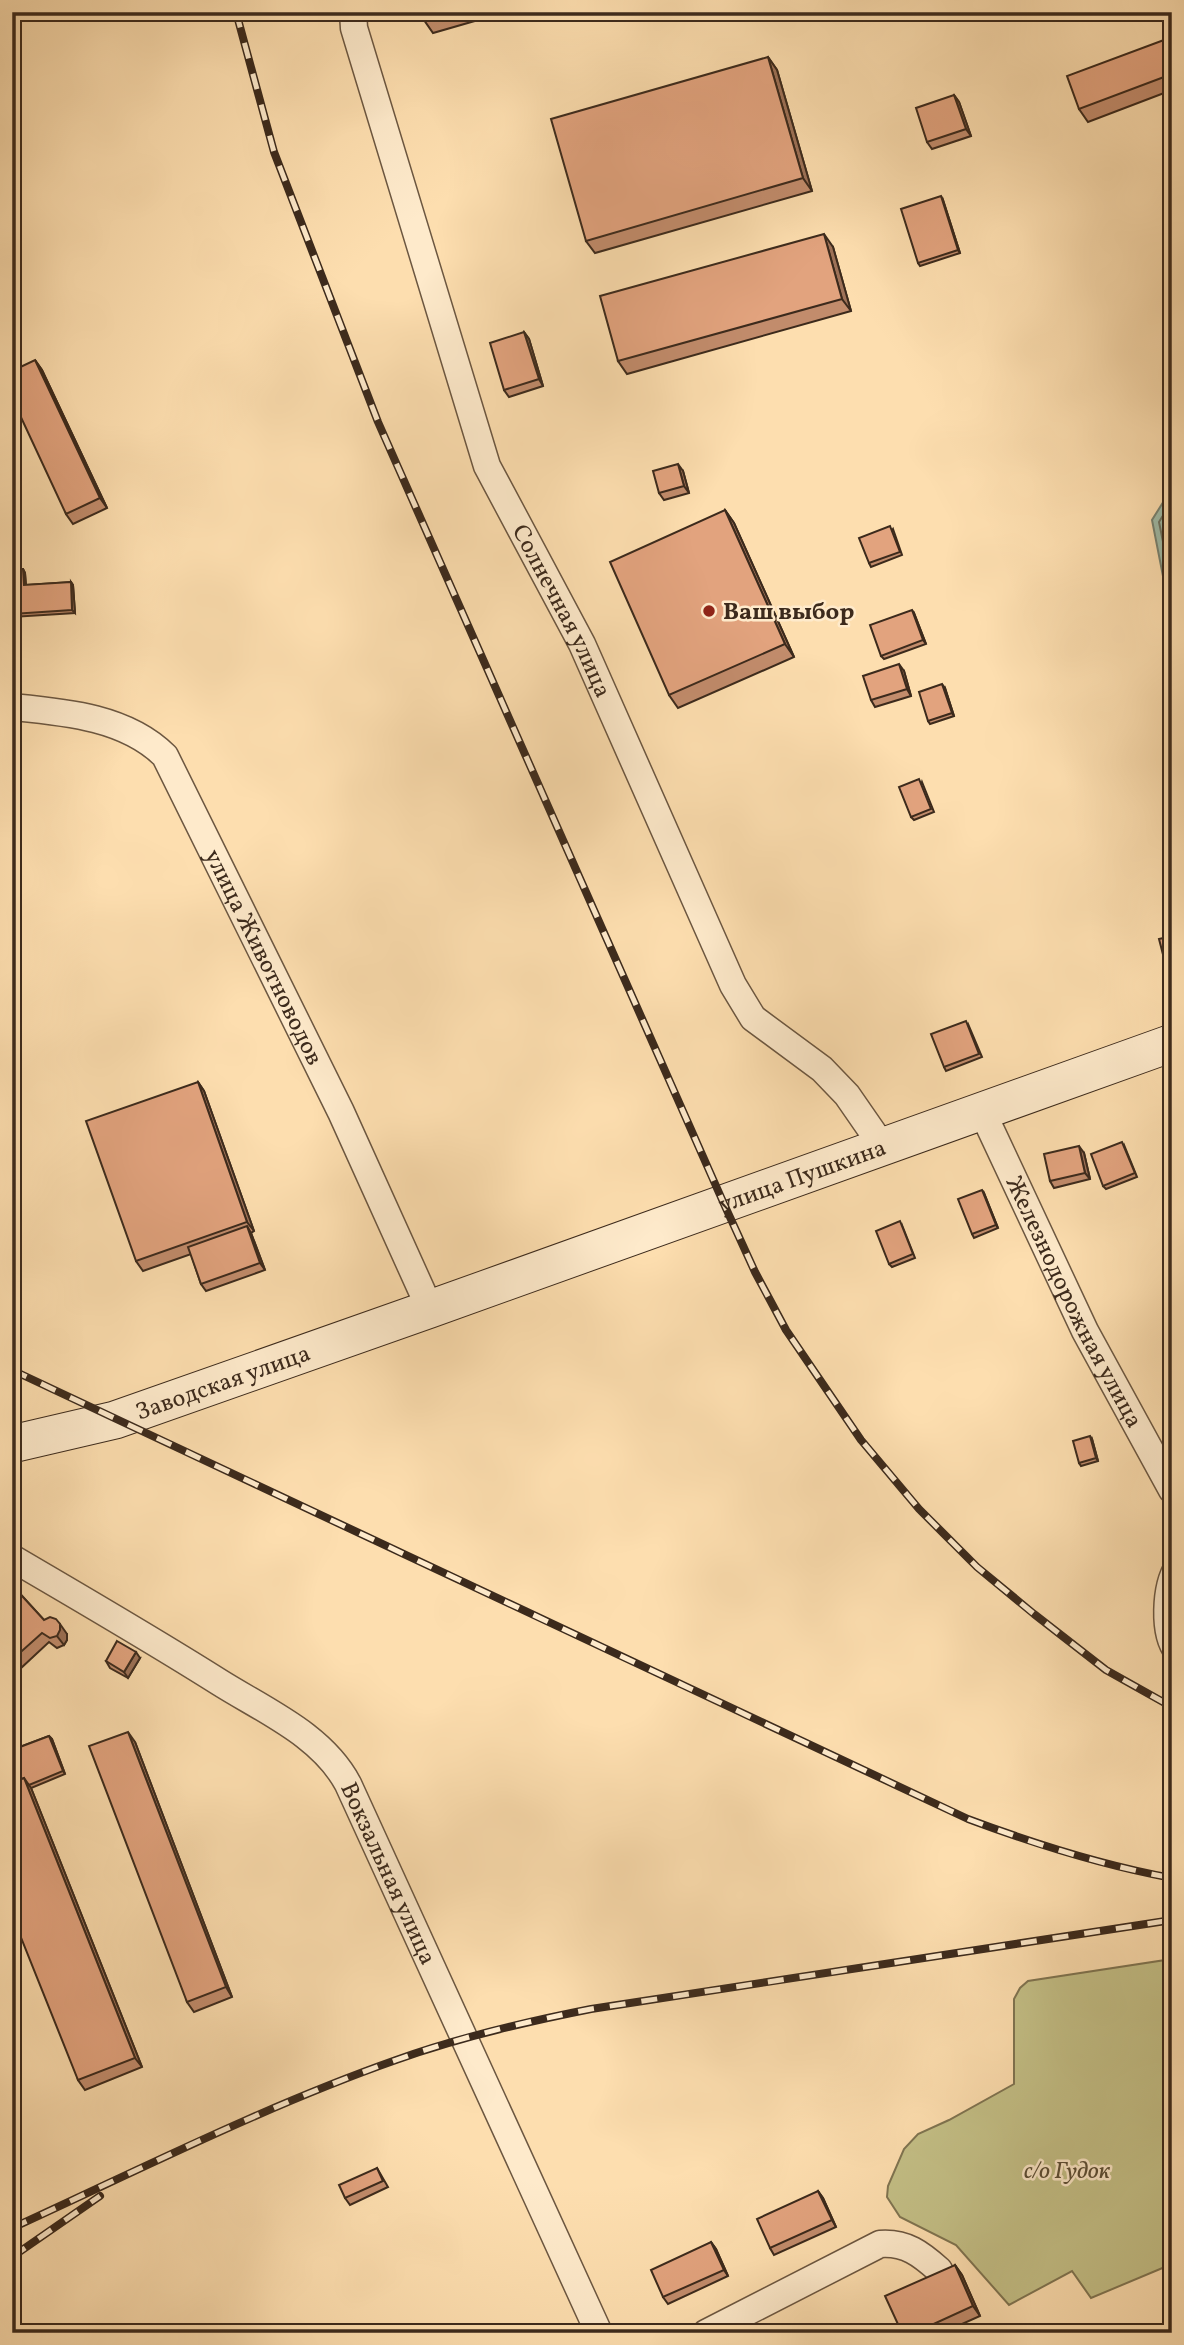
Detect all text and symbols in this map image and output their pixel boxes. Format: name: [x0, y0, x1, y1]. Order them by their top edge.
street label: Солнечная улица: [502, 519, 619, 704]
place label: Ваш выбор: [723, 596, 854, 630]
marker: Ваш выбор: [701, 603, 717, 619]
street label: улица Животноводов: [195, 844, 330, 1072]
street label: улица Пушкина: [714, 1132, 891, 1223]
street label: Железнодорожная улица: [996, 1171, 1150, 1435]
street label: Заводская улица: [131, 1337, 315, 1430]
street label: Вокзальная улица: [330, 1777, 444, 1971]
park label: с/о Гудок: [1024, 2155, 1111, 2189]

